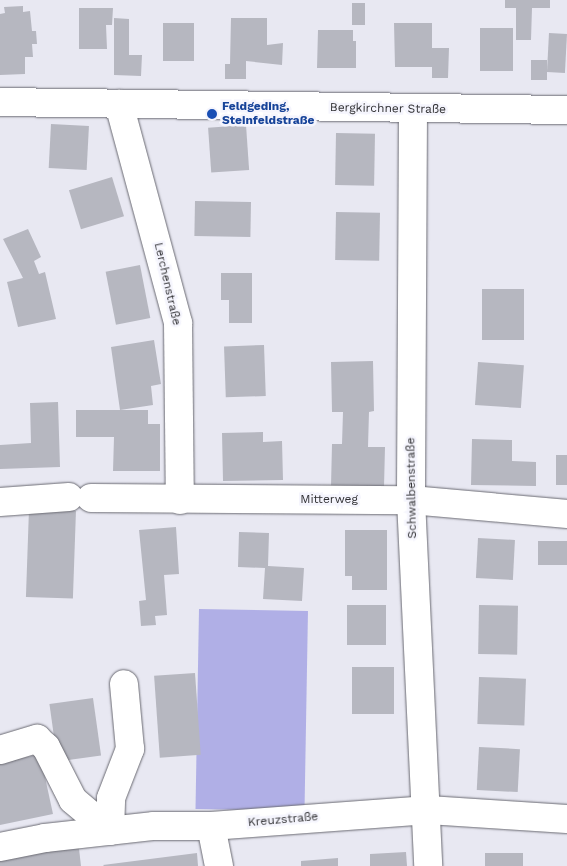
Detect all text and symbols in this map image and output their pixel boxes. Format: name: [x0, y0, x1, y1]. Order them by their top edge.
place label: Feldgeding, Steinfeldstraße: [222, 100, 315, 128]
street label: Bergkirchner Straße: [330, 101, 446, 117]
marker: Feldgeding, Steinfeldstraße: [206, 108, 218, 120]
street label: Lerchenstraße: [151, 241, 183, 327]
street label: Schwalbenstraße: [404, 437, 420, 539]
street label: Mitterweg: [300, 493, 358, 507]
street label: Kreuzstraße: [247, 810, 319, 830]

